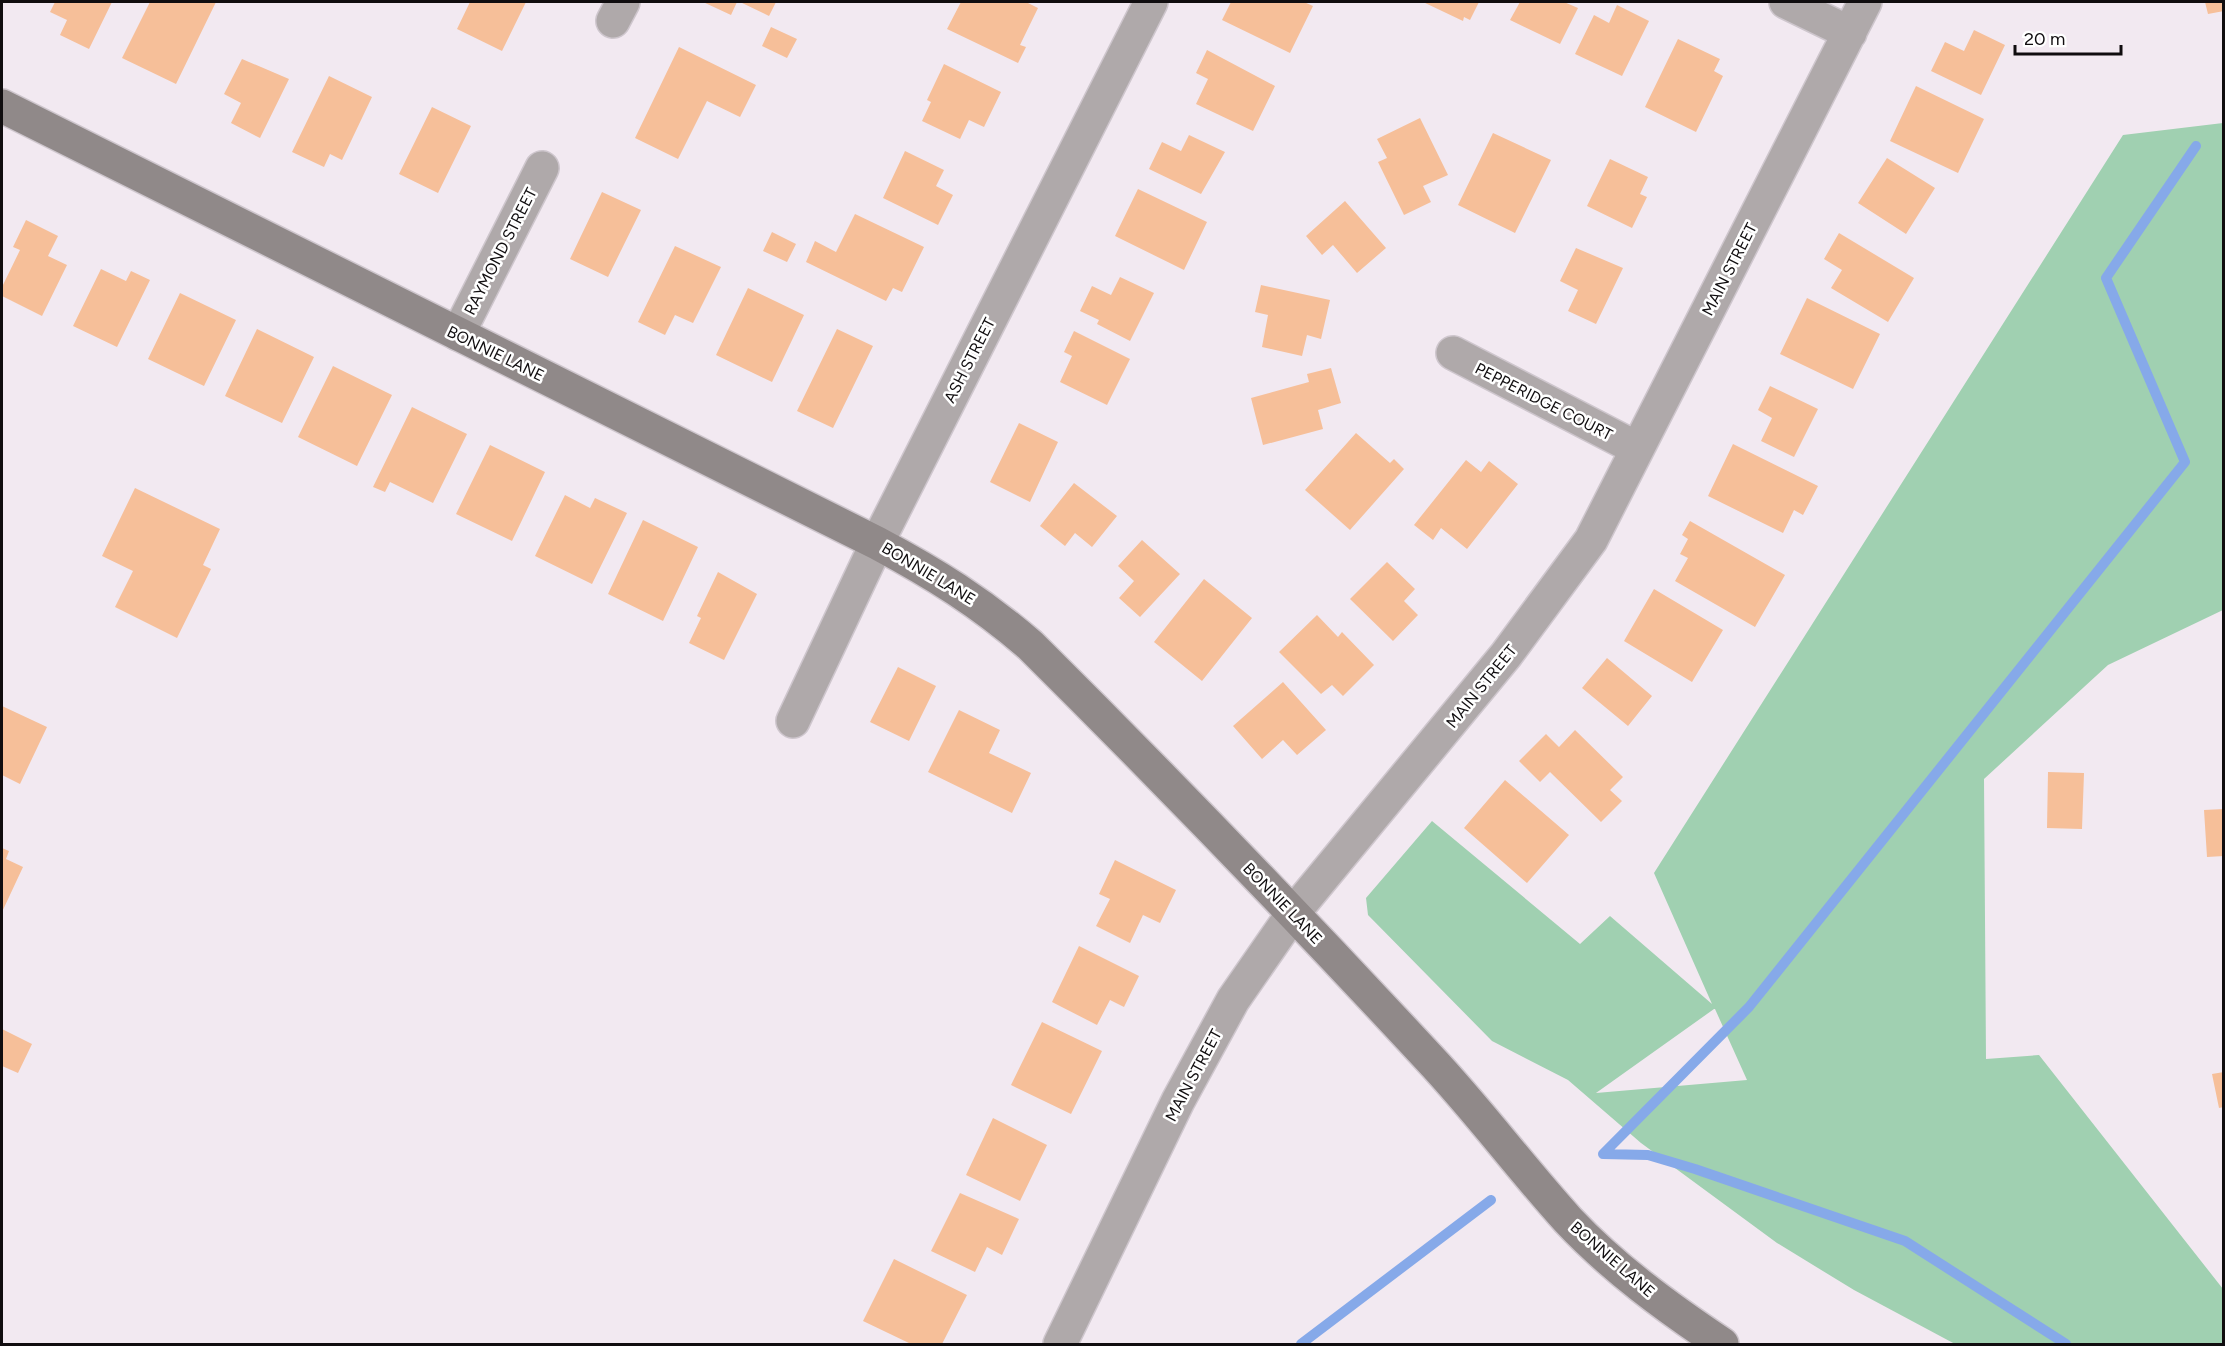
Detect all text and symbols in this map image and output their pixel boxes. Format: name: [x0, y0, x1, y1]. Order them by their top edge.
scale bar: [2015, 18, 2122, 56]
text: 20 m: [2024, 28, 2065, 50]
street label: RAYMOND STREET: [460, 184, 541, 318]
street label: MAIN STREET: [1698, 220, 1761, 319]
street label: ASH STREET: [940, 314, 999, 406]
street label: BONNIE LANE: [444, 322, 547, 385]
street label: PEPPERIDGE COURT: [1472, 359, 1616, 444]
street label: BONNIE LANE: [879, 538, 979, 609]
street label: MAIN STREET: [1442, 641, 1521, 732]
street label: BONNIE LANE: [1239, 859, 1326, 948]
street label: MAIN STREET: [1161, 1026, 1226, 1125]
street label: BONNIE LANE: [1567, 1218, 1659, 1301]

